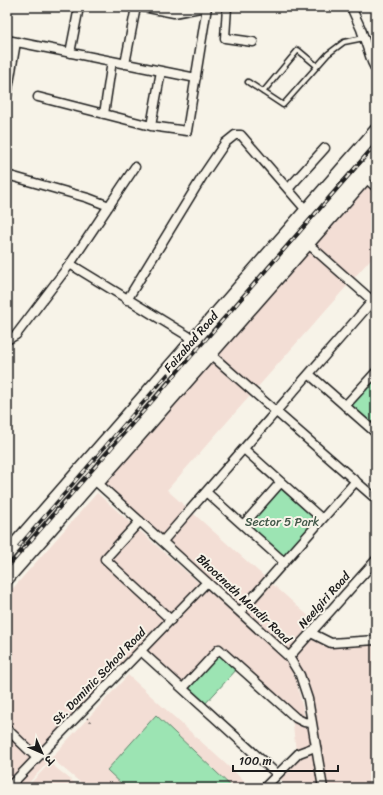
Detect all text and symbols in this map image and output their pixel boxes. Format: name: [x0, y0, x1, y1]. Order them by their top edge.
street label: Faizabad Road: [158, 305, 225, 378]
park label: Sector 5 Park: [245, 511, 320, 533]
street label: Bhootnath Mandir Road: [191, 549, 297, 650]
street label: Neelgiri Road: [292, 565, 357, 634]
street label: St. Dominic School Road: [46, 622, 152, 730]
north arrow: [22, 733, 62, 773]
scale bar: [233, 747, 338, 773]
text: उ: [38, 750, 59, 770]
text: 100 m: [239, 750, 272, 772]

